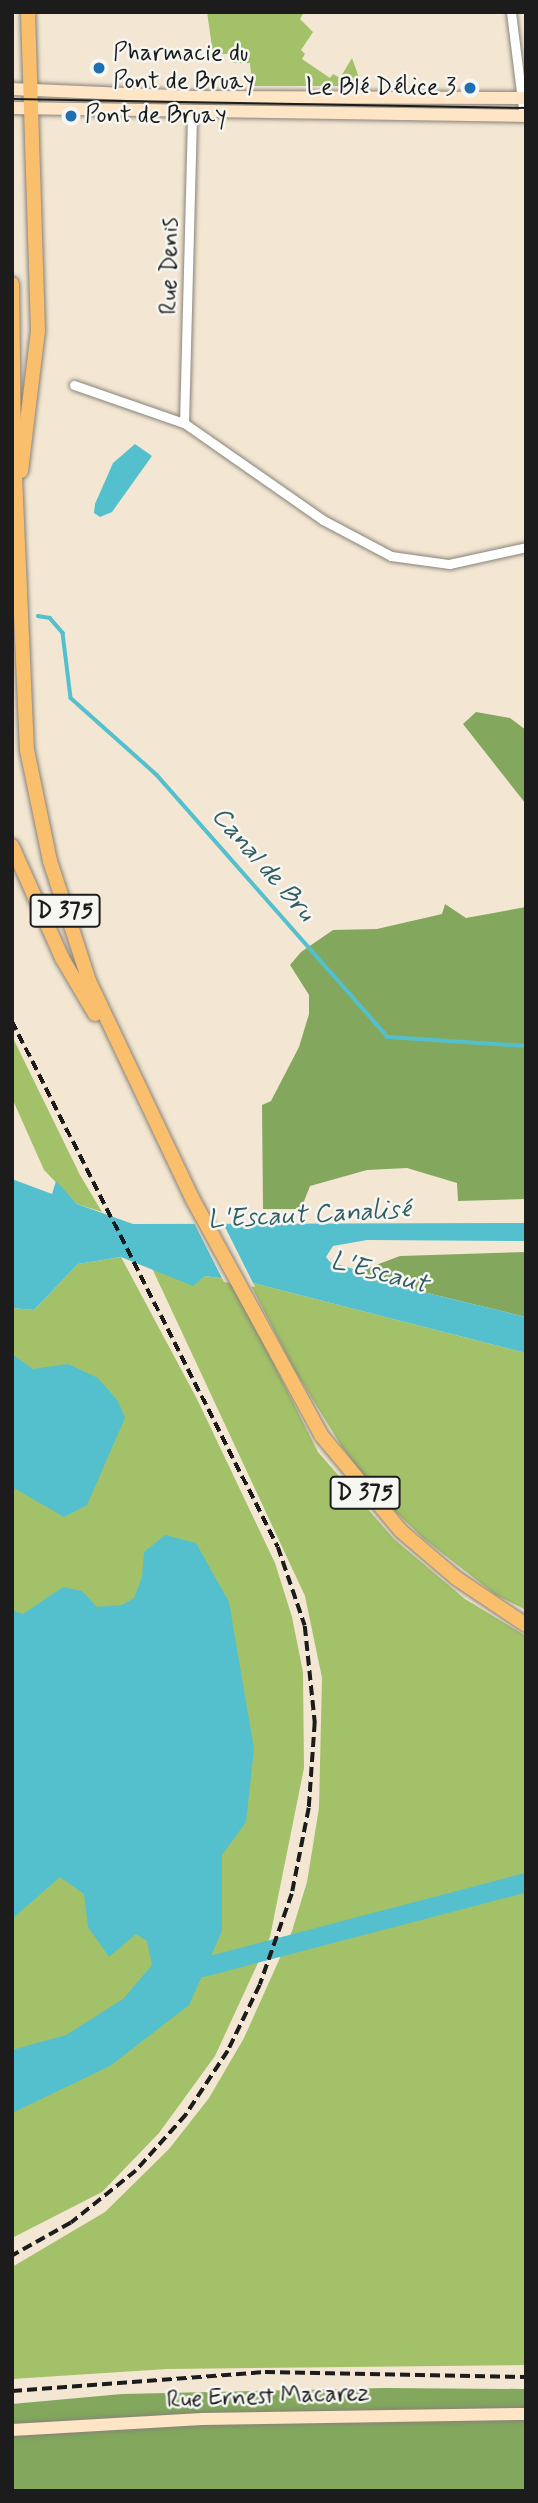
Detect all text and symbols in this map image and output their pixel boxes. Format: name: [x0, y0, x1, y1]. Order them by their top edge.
place label: Pharmacie du Pont de Bruay: [113, 40, 254, 96]
marker: Pharmacie du Pont de Bruay: [91, 60, 107, 76]
place label: Le Blé Délice 3: [305, 74, 456, 102]
marker: Le Blé Délice 3: [462, 80, 478, 96]
place label: Pont de Bruay: [85, 102, 226, 130]
marker: Pont de Bruay: [63, 108, 79, 124]
street label: Rue Denis: [155, 217, 185, 315]
water label: Canal de Bru: [204, 801, 320, 929]
road number: D 375: [28, 891, 102, 930]
water label: L'Escaut Canalisé: [207, 1195, 411, 1237]
water label: L'Escaut: [327, 1246, 431, 1302]
road number: D 375: [328, 1474, 402, 1512]
street label: Rue Ernest Macarez: [167, 2379, 369, 2415]

